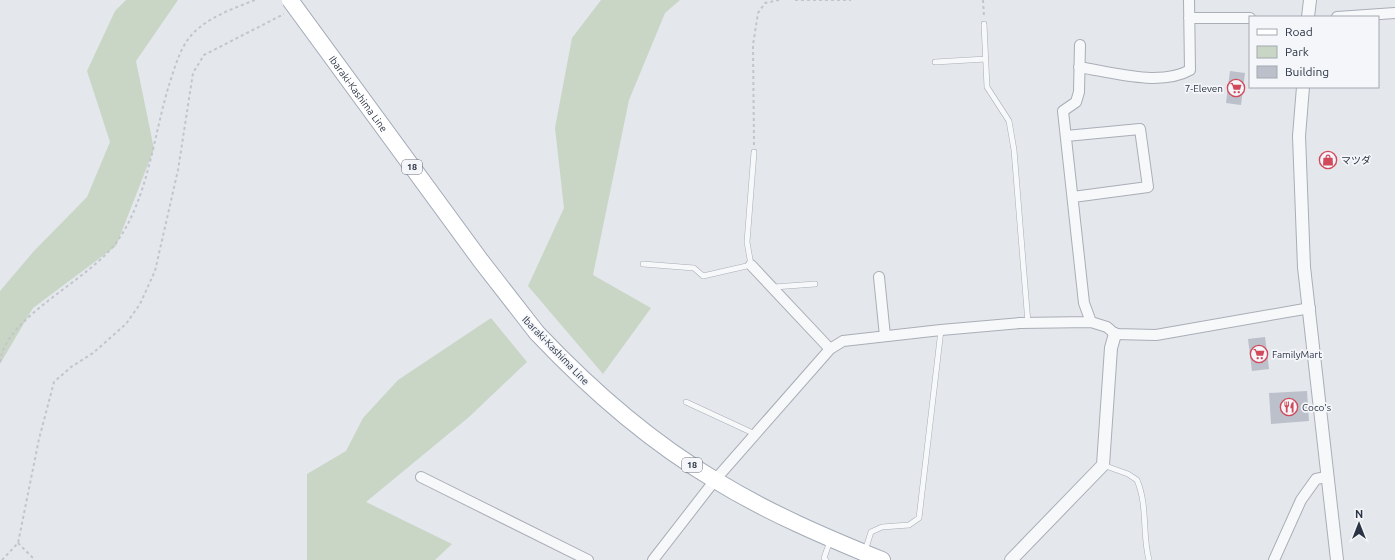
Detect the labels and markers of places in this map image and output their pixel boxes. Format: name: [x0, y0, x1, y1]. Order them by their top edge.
supermarket icon: 7-Eleven: [1226, 78, 1246, 98]
place label: 7-Eleven: [1185, 83, 1223, 94]
shop icon: マツダ: [1318, 150, 1338, 170]
place label: マツダ: [1341, 155, 1371, 166]
supermarket icon: FamilyMart: [1249, 344, 1269, 364]
place label: FamilyMart: [1272, 349, 1322, 360]
restaurant icon: Coco's: [1279, 397, 1299, 417]
place label: Coco's: [1302, 402, 1331, 413]

